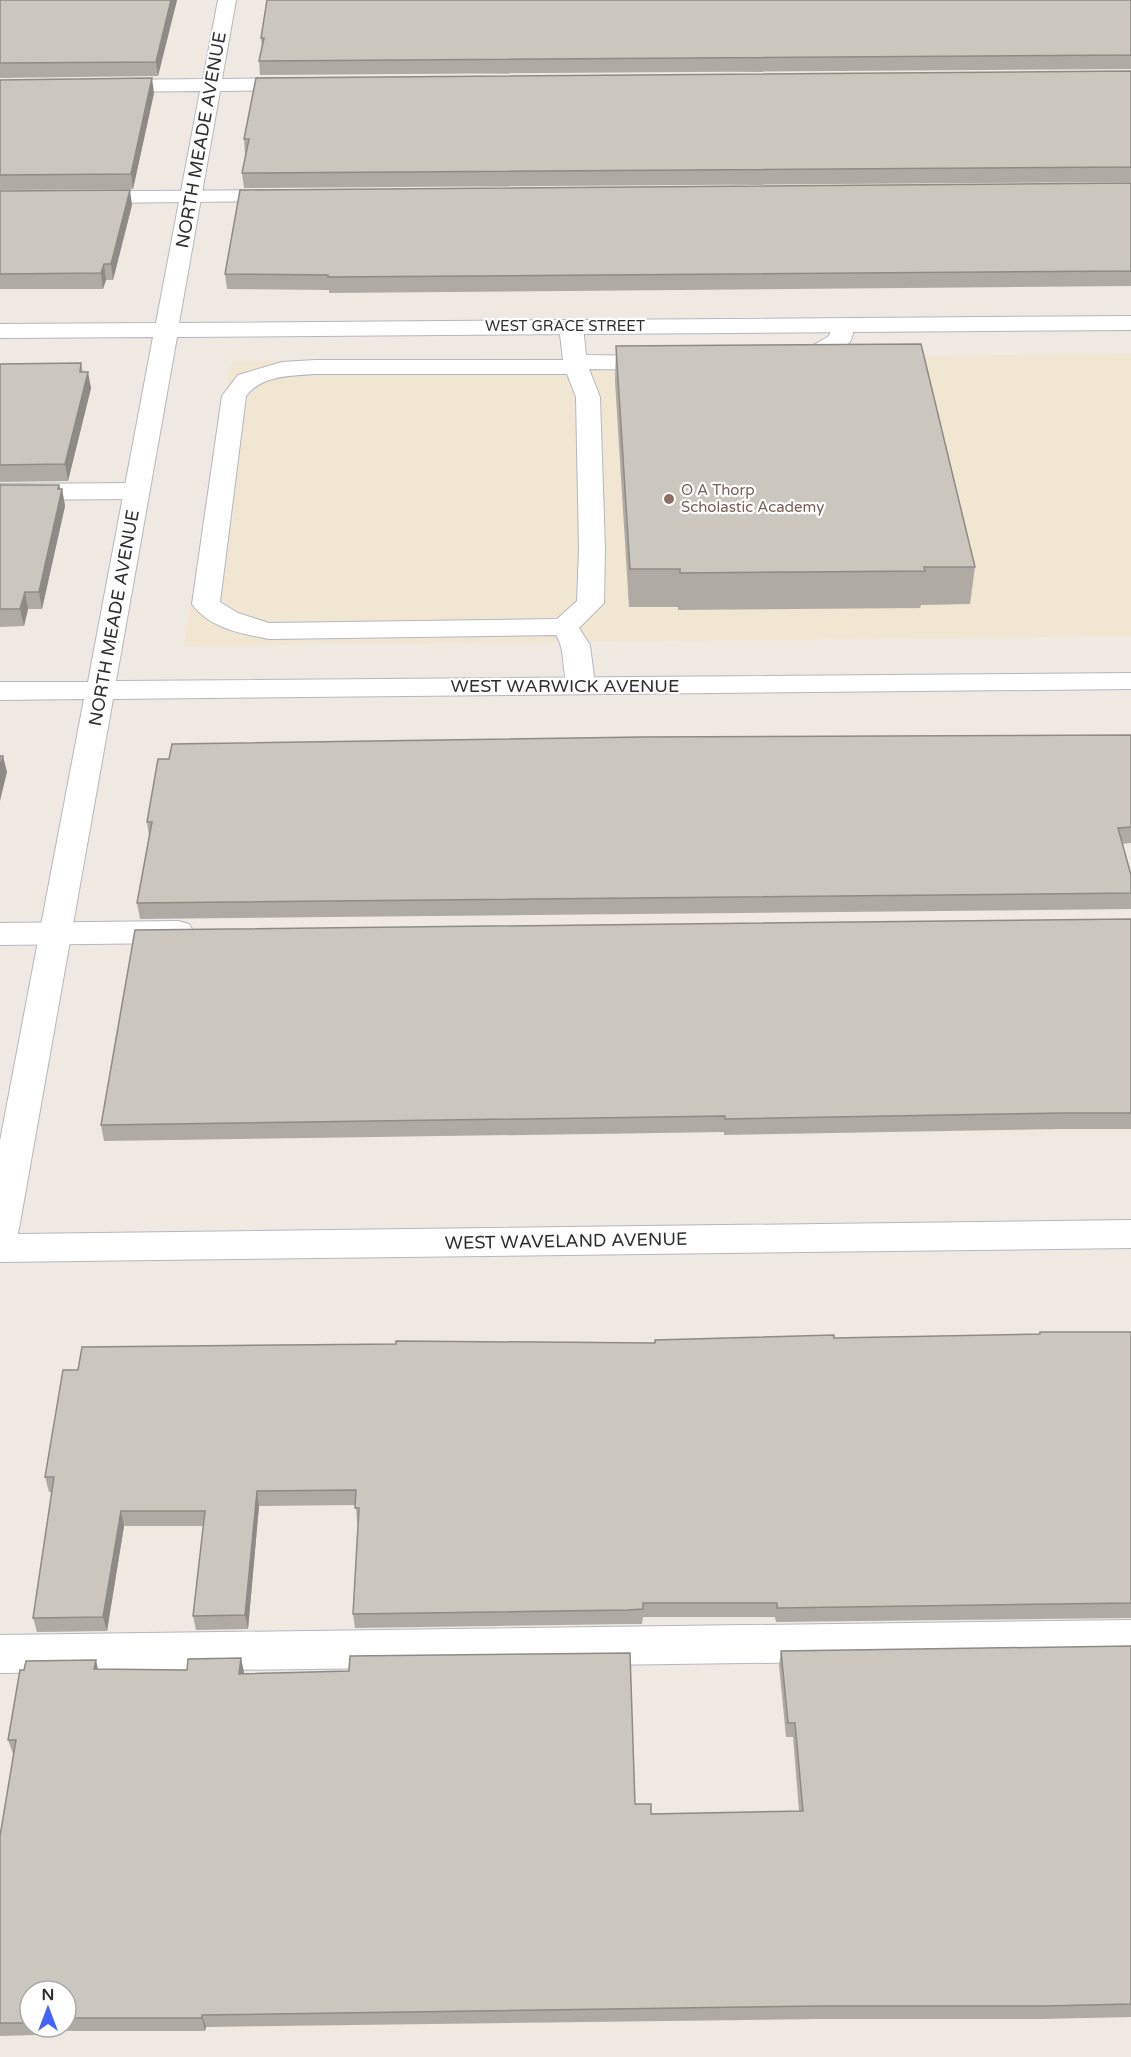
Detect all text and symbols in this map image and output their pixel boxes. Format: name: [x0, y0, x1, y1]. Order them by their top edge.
street label: NORTH MEADE AVENUE: [171, 30, 231, 250]
street label: WEST GRACE STREET: [485, 317, 645, 335]
place label: O A Thorp Scholastic Academy: [681, 481, 824, 516]
marker: O A Thorp Scholastic Academy: [662, 492, 676, 506]
street label: NORTH MEADE AVENUE: [84, 508, 144, 728]
street label: WEST WARWICK AVENUE: [451, 675, 679, 697]
street label: WEST WAVELAND AVENUE: [444, 1228, 688, 1254]
north arrow: [18, 1979, 78, 2039]
text: N: [42, 1985, 54, 2005]

